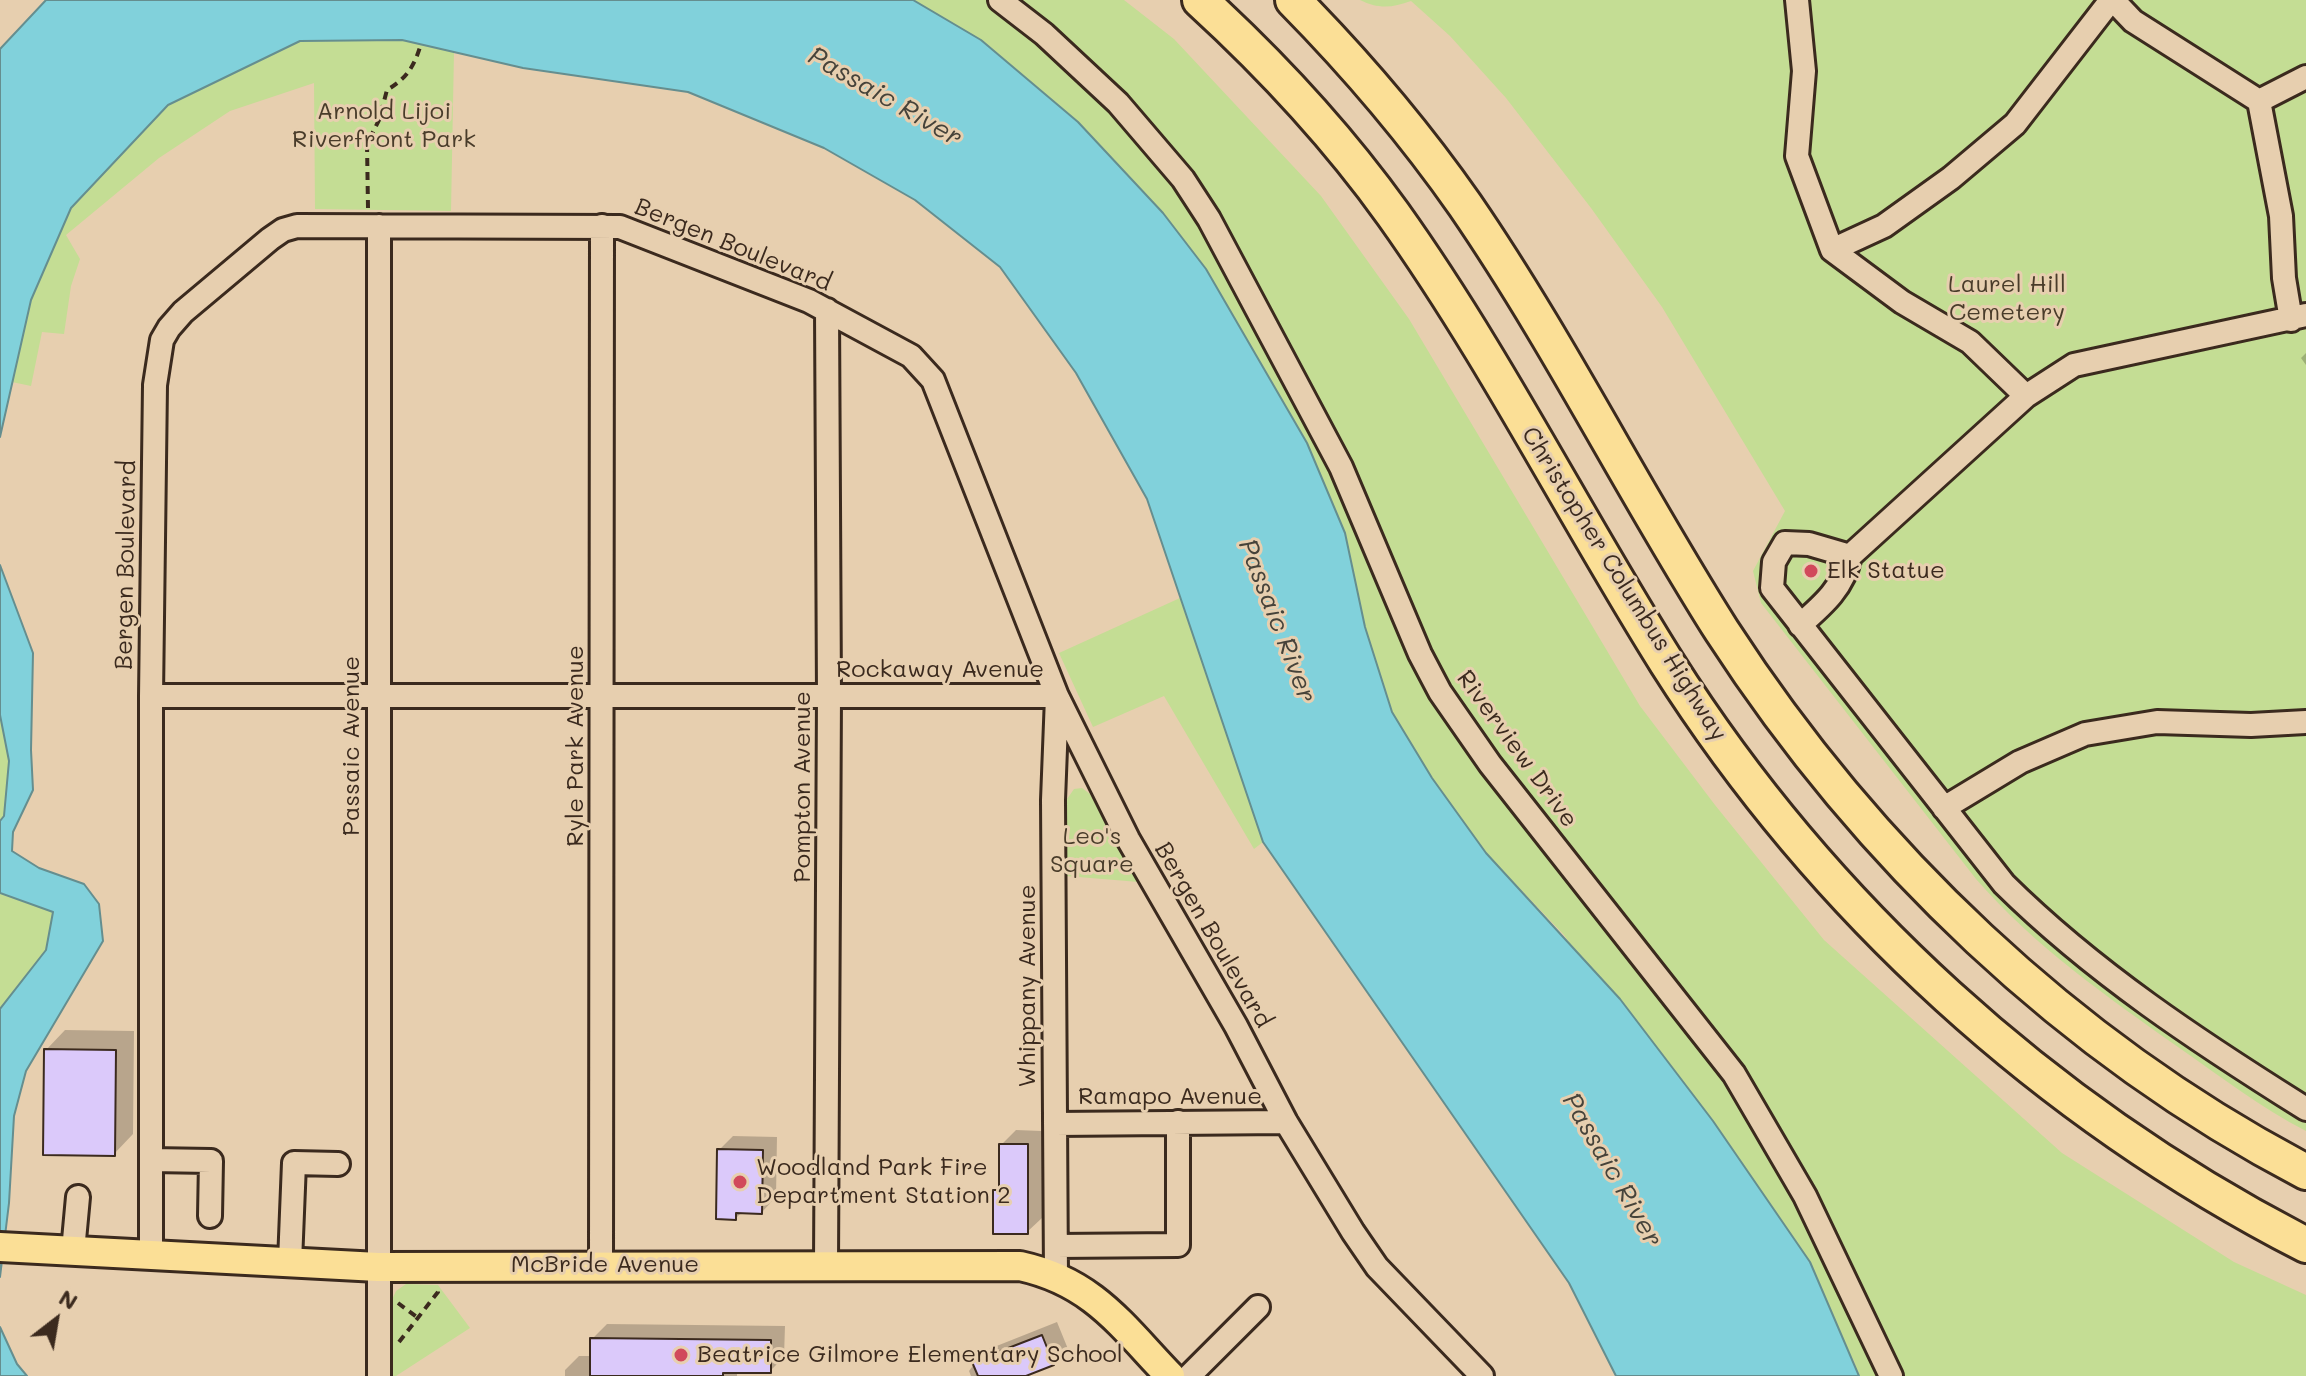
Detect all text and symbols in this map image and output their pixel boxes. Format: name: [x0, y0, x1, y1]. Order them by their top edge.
water label: Passaic River: [802, 40, 968, 154]
park label: Arnold Lijoi Riverfront Park: [292, 98, 476, 154]
street label: Bergen Boulevard: [630, 192, 836, 298]
park label: Laurel Hill Cemetery: [1948, 271, 2066, 327]
street label: Christopher Columbus Highway: [1515, 422, 1733, 746]
street label: Bergen Boulevard: [110, 460, 142, 670]
water label: Passaic River: [1232, 535, 1322, 707]
place label: Elk Statue: [1827, 557, 1945, 585]
marker: Elk Statue: [1802, 562, 1820, 580]
street label: Ryle Park Avenue: [562, 645, 590, 847]
street label: Passaic Avenue: [338, 656, 366, 836]
street label: Rockaway Avenue: [836, 656, 1044, 684]
street label: Riverview Drive: [1450, 665, 1584, 833]
street label: Pompton Avenue: [789, 691, 817, 883]
park label: Leo's Square: [1050, 823, 1134, 879]
street label: Bergen Boulevard: [1148, 837, 1278, 1033]
street label: Whippany Avenue: [1014, 884, 1042, 1088]
street label: Ramapo Avenue: [1078, 1083, 1262, 1111]
water label: Passaic River: [1555, 1087, 1669, 1253]
place label: Woodland Park Fire Department Station 2: [756, 1154, 1011, 1210]
marker: Woodland Park Fire Department Station 2: [731, 1173, 749, 1191]
street label: McBride Avenue: [511, 1251, 699, 1279]
north arrow: [16, 1280, 96, 1360]
text: N: [54, 1282, 83, 1316]
place label: Beatrice Gilmore Elementary School: [697, 1341, 1123, 1369]
marker: Beatrice Gilmore Elementary School: [672, 1346, 690, 1364]

